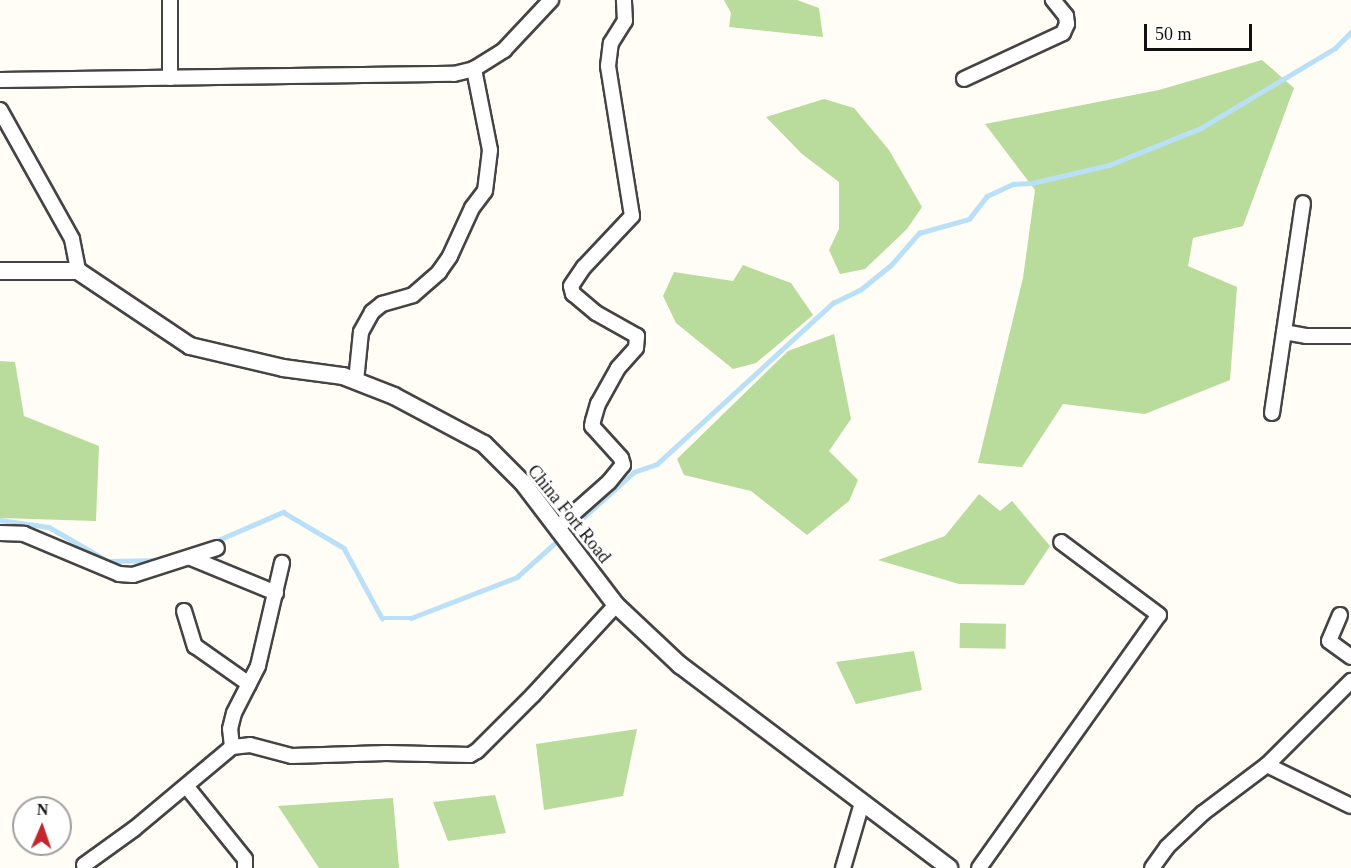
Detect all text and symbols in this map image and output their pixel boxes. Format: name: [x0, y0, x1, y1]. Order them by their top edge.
scale bar: [1147, 12, 1255, 50]
text: 50 m: [1155, 24, 1192, 44]
street label: China Fort Road: [515, 451, 623, 577]
north arrow: [12, 796, 72, 856]
text: N: [37, 801, 49, 818]

